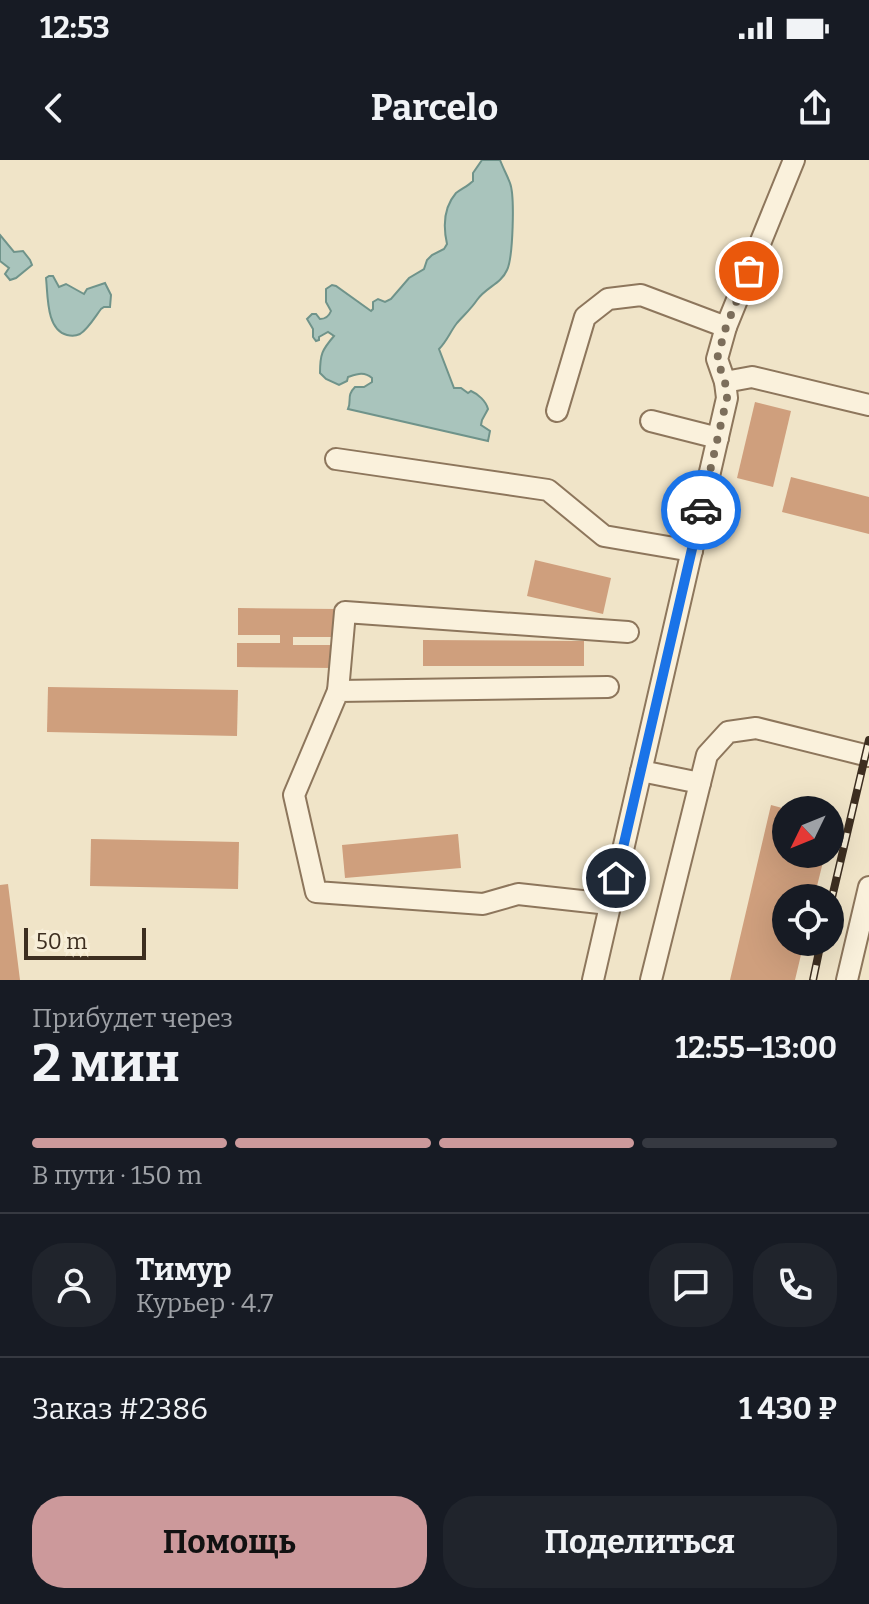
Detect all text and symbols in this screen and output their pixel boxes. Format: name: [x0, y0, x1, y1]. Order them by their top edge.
text: 12:53: [40, 10, 110, 46]
icon: back: [32, 86, 76, 130]
text: Parcelo: [371, 86, 498, 130]
icon: share: [793, 86, 837, 130]
pin: [715, 237, 783, 305]
icon: bag: [727, 249, 771, 293]
courier: [661, 470, 741, 550]
icon: car: [679, 488, 723, 532]
north arrow: [772, 796, 844, 868]
map controls: [772, 796, 844, 956]
pin: [582, 844, 650, 912]
icon: home: [594, 856, 638, 900]
button: locate: [772, 884, 844, 956]
scale bar: [24, 924, 146, 960]
text: 50 m: [36, 928, 87, 955]
text: Прибудет через: [32, 1003, 233, 1034]
text: 12:55–13:00: [675, 1030, 837, 1066]
text: 2 мин: [32, 1032, 180, 1095]
text: В пути · 150 m: [32, 1160, 202, 1191]
button: person: [32, 1243, 116, 1327]
button: chat: [649, 1243, 733, 1327]
button: phone: [753, 1243, 837, 1327]
text: Тимур: [136, 1252, 231, 1288]
text: Курьер · 4.7: [136, 1288, 273, 1319]
text: Заказ #2386: [32, 1391, 208, 1427]
text: 1 430 ₽: [739, 1391, 837, 1427]
button: Помощь: [32, 1496, 427, 1588]
button: Поделиться: [443, 1496, 837, 1588]

